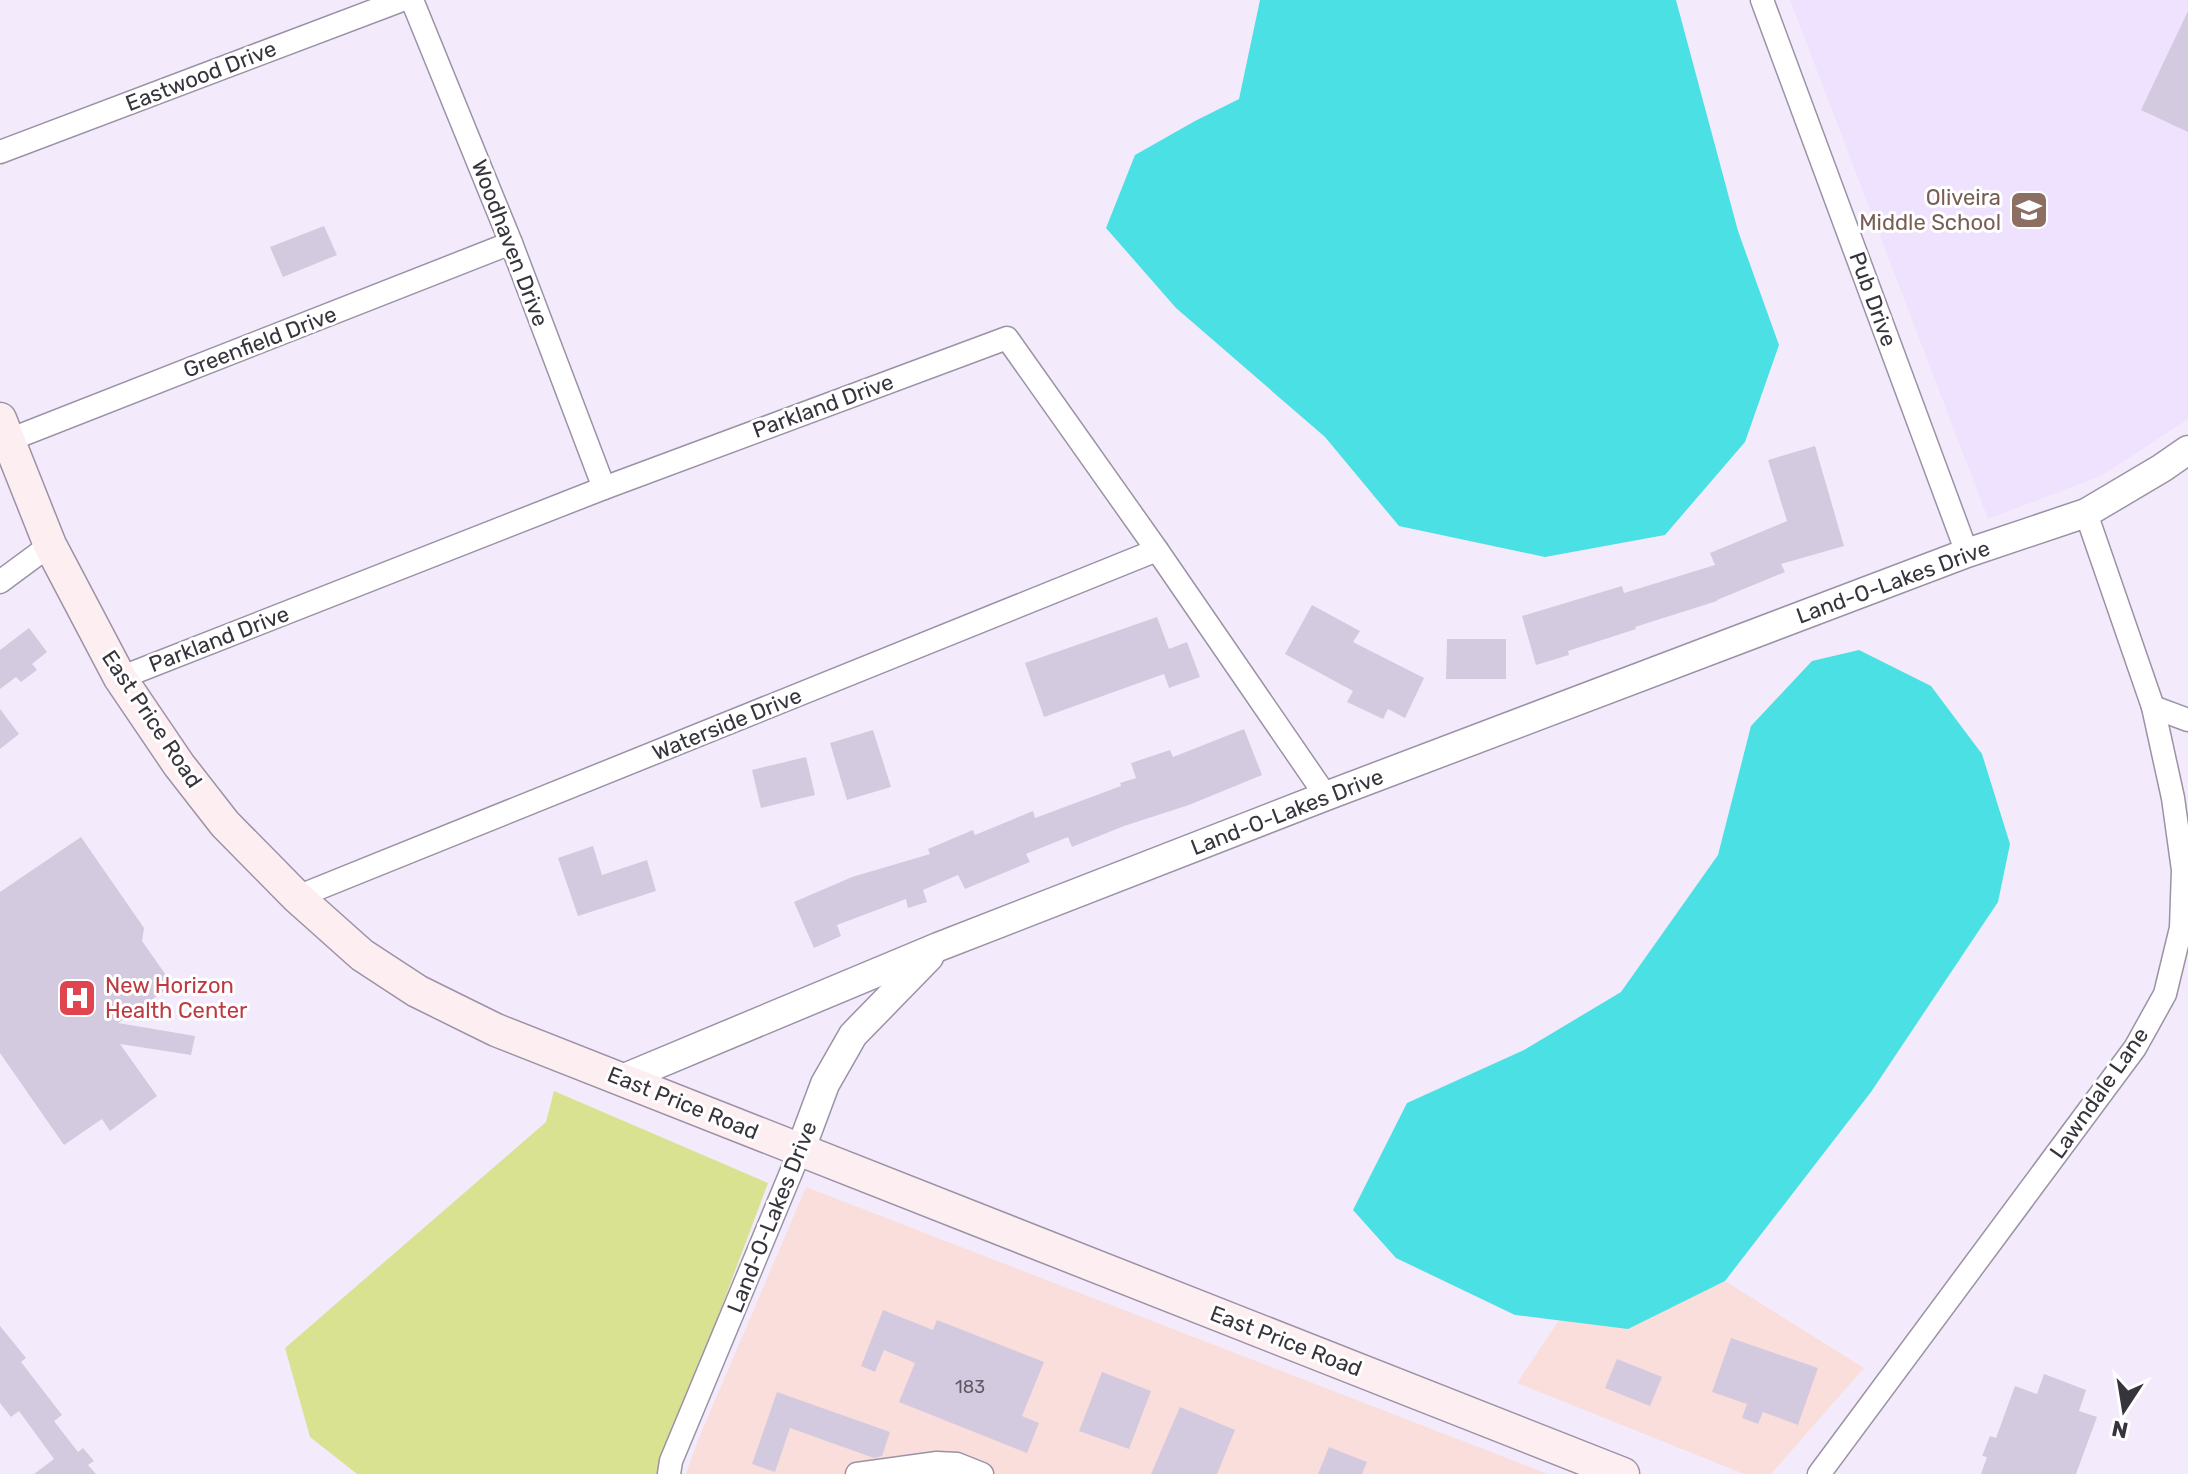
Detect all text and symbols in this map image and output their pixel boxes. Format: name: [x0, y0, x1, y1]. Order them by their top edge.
street label: Eastwood Drive: [122, 35, 280, 117]
street label: Woodhaven Drive: [466, 156, 554, 330]
place label: Oliveira Middle School: [1859, 184, 2001, 236]
school or university icon: Oliveira Middle School: [2008, 189, 2050, 231]
street label: Pub Drive: [1843, 248, 1903, 350]
street label: Greenfield Drive: [179, 300, 341, 384]
street label: Parkland Drive: [749, 368, 897, 444]
street label: Land-O-Lakes Drive: [1792, 534, 1994, 630]
street label: Parkland Drive: [145, 600, 293, 678]
street label: East Price Road: [96, 645, 208, 793]
street label: Waterside Drive: [648, 682, 806, 766]
street label: Land-O-Lakes Drive: [1187, 763, 1387, 861]
place label: New Horizon Health Center: [105, 972, 248, 1024]
hospital icon: New Horizon Health Center: [56, 977, 98, 1019]
street label: Lawndale Lane: [2044, 1022, 2154, 1164]
street label: East Price Road: [604, 1060, 762, 1146]
street label: Land-O-Lakes Drive: [721, 1117, 823, 1317]
street label: East Price Road: [1206, 1300, 1366, 1382]
north arrow: [2084, 1370, 2164, 1450]
house number: 183: [955, 1376, 985, 1398]
text: N: [2109, 1414, 2130, 1444]

